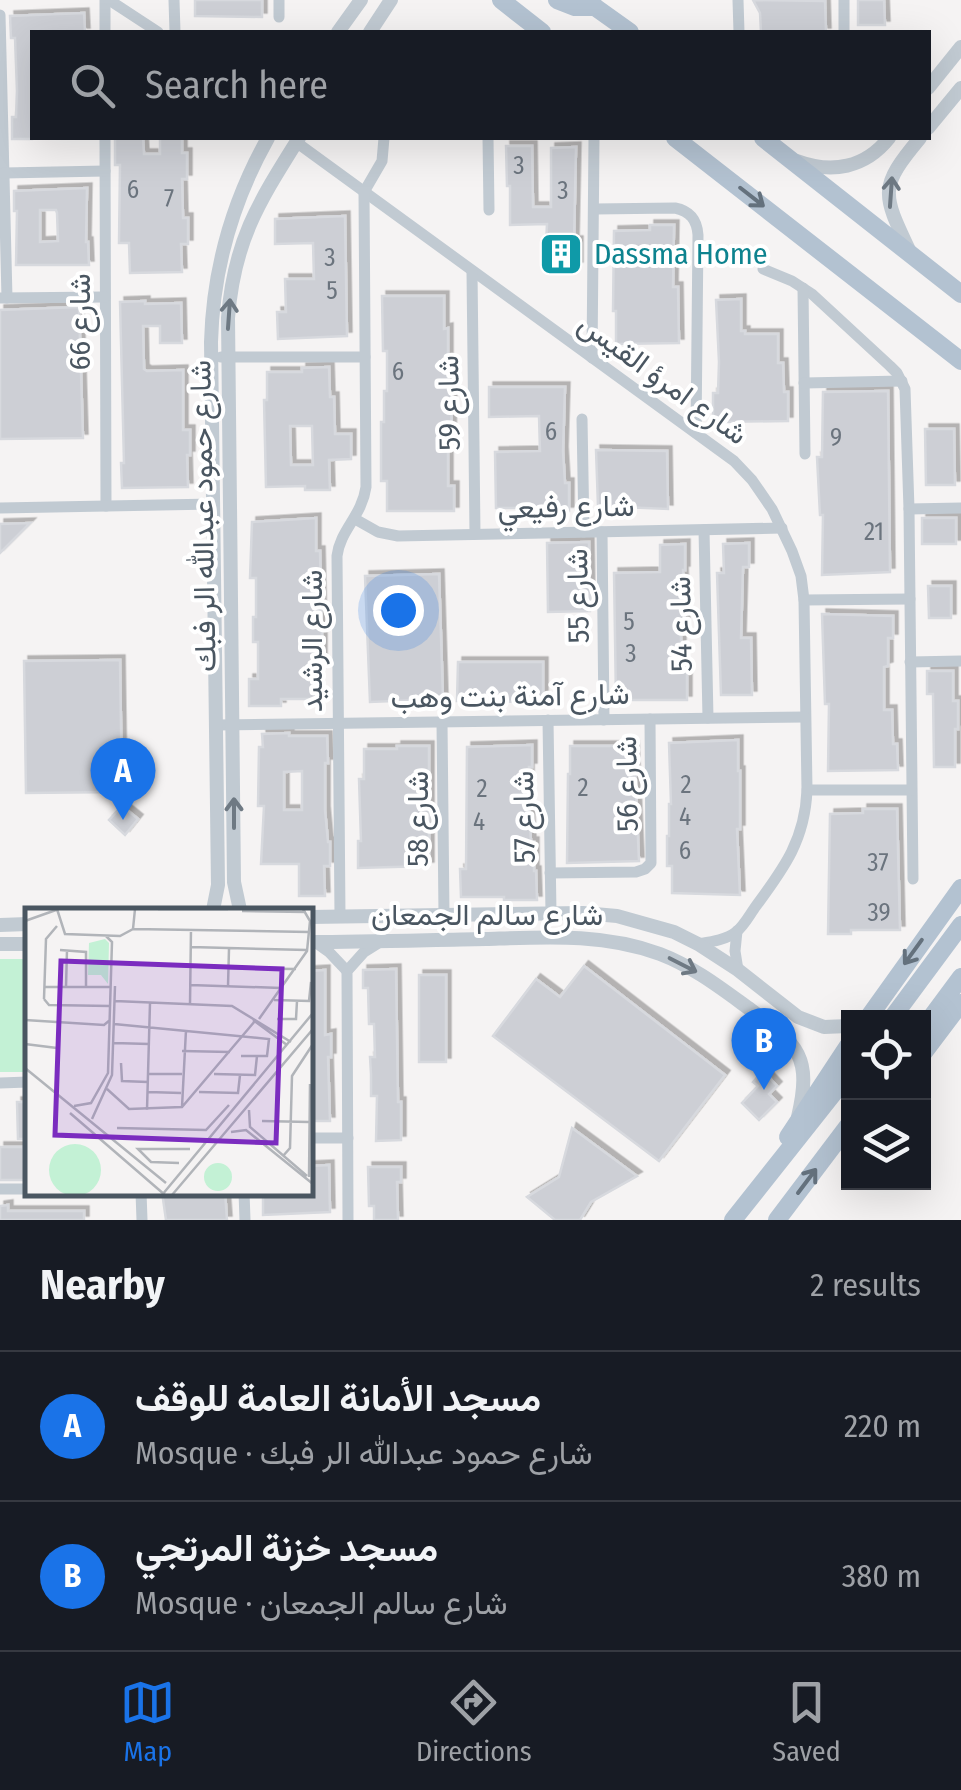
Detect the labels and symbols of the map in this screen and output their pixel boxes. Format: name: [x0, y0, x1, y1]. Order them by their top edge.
house number: 3: [513, 151, 525, 181]
house number: 6: [127, 175, 139, 205]
house number: 3: [557, 176, 569, 206]
one-way arrow: [882, 176, 901, 208]
house number: 7: [164, 184, 174, 214]
one-way arrow: [738, 187, 765, 208]
building icon: Dassma Home: [538, 231, 584, 277]
place label: Dassma Home: [594, 236, 768, 272]
house number: 3: [324, 243, 336, 273]
street label: شارع 66: [62, 273, 100, 371]
house number: 5: [326, 276, 338, 306]
one-way arrow: [220, 298, 239, 330]
street label: شارع امرؤ القيس: [570, 306, 755, 454]
street label: شارع 59: [430, 355, 470, 451]
house number: 6: [392, 357, 404, 387]
street label: شارع حمود عبدالله الر فبك: [182, 360, 226, 672]
house number: 6: [545, 417, 557, 447]
house number: 9: [830, 423, 842, 453]
street label: شارع رفيعي: [497, 488, 635, 532]
house number: 21: [864, 517, 884, 547]
street label: شارع 55: [559, 548, 599, 644]
street label: شارع الرشيد: [294, 570, 332, 712]
street label: شارع 54: [662, 576, 702, 672]
your location: [373, 585, 424, 636]
house number: 5: [623, 607, 635, 637]
house number: 3: [625, 639, 637, 669]
street label: شارع آمنة بنت وهب: [390, 676, 630, 718]
street label: شارع 56: [608, 736, 648, 832]
pin: A: [90, 738, 156, 820]
street label: شارع 57: [505, 770, 545, 864]
house number: 2: [680, 770, 692, 800]
street label: شارع 58: [400, 771, 438, 867]
house number: 2: [577, 773, 589, 803]
house number: 2: [476, 774, 488, 804]
one-way arrow: [224, 798, 244, 830]
house number: 4: [679, 802, 691, 832]
house number: 4: [473, 807, 485, 837]
house number: 6: [679, 836, 691, 866]
house number: 37: [867, 848, 889, 878]
street label: شارع سالم الجمعان: [371, 897, 603, 935]
house number: 39: [867, 898, 891, 928]
inset map: [25, 908, 312, 1195]
one-way arrow: [903, 938, 924, 965]
one-way arrow: [667, 956, 697, 975]
pin: B: [732, 1008, 796, 1090]
one-way arrow: [796, 1168, 817, 1195]

